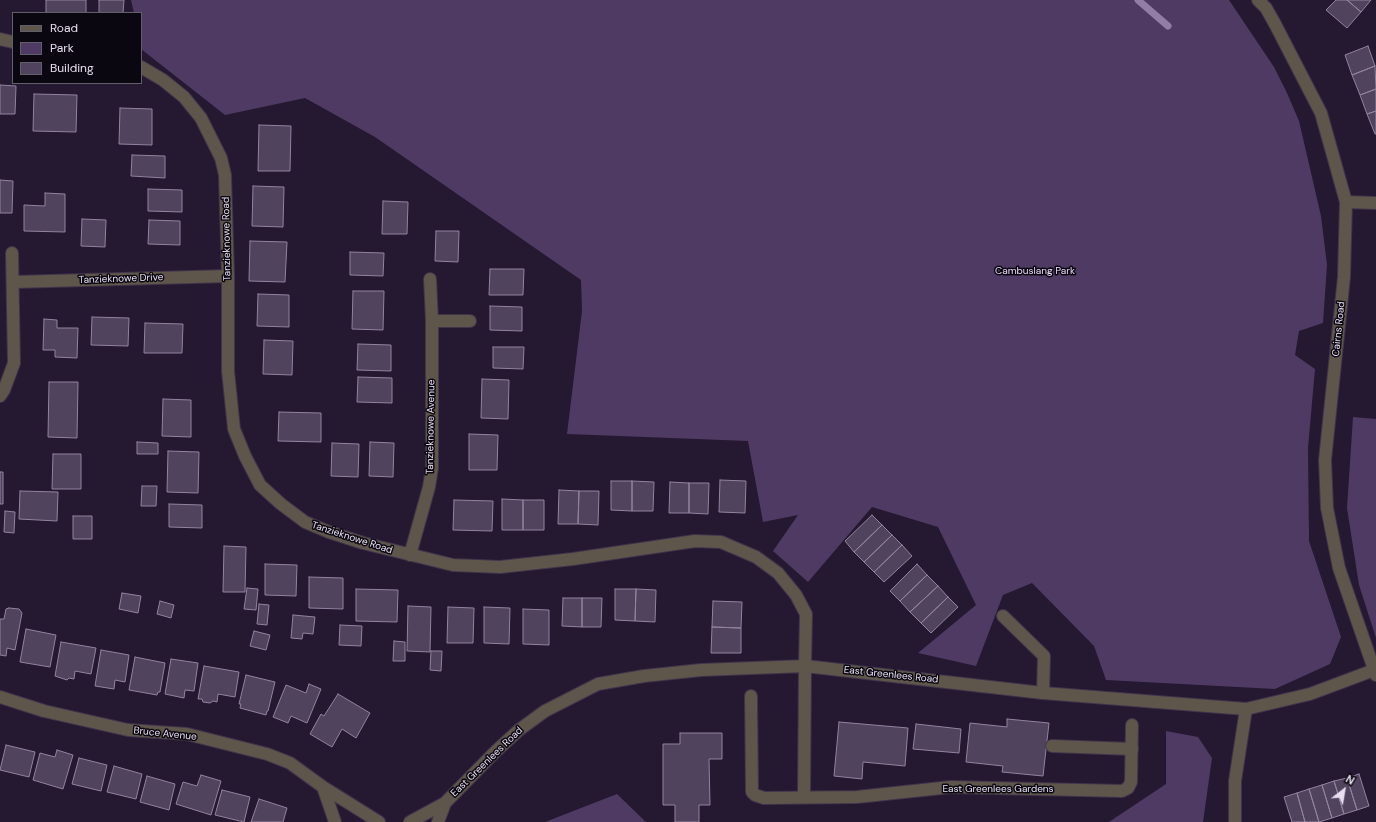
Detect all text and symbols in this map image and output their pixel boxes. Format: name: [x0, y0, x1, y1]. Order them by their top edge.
legend: [12, 12, 142, 84]
text: Road: [50, 20, 78, 36]
text: Park: [50, 40, 74, 56]
text: Building: [50, 60, 94, 76]
street label: Tanzieknowe Road: [220, 197, 234, 281]
park label: Cambuslang Park: [995, 265, 1075, 277]
street label: Tanzieknowe Drive: [78, 272, 164, 286]
street label: Cairns Road: [1330, 301, 1348, 357]
street label: Tanzieknowe Avenue: [424, 379, 438, 475]
street label: Tanzieknowe Road: [310, 519, 394, 557]
street label: East Greenlees Road: [843, 664, 939, 686]
street label: Bruce Avenue: [133, 725, 197, 743]
street label: East Greenlees Road: [449, 725, 525, 799]
north arrow: [1324, 770, 1364, 810]
text: N: [1343, 772, 1357, 788]
street label: East Greenlees Gardens: [942, 783, 1054, 795]

